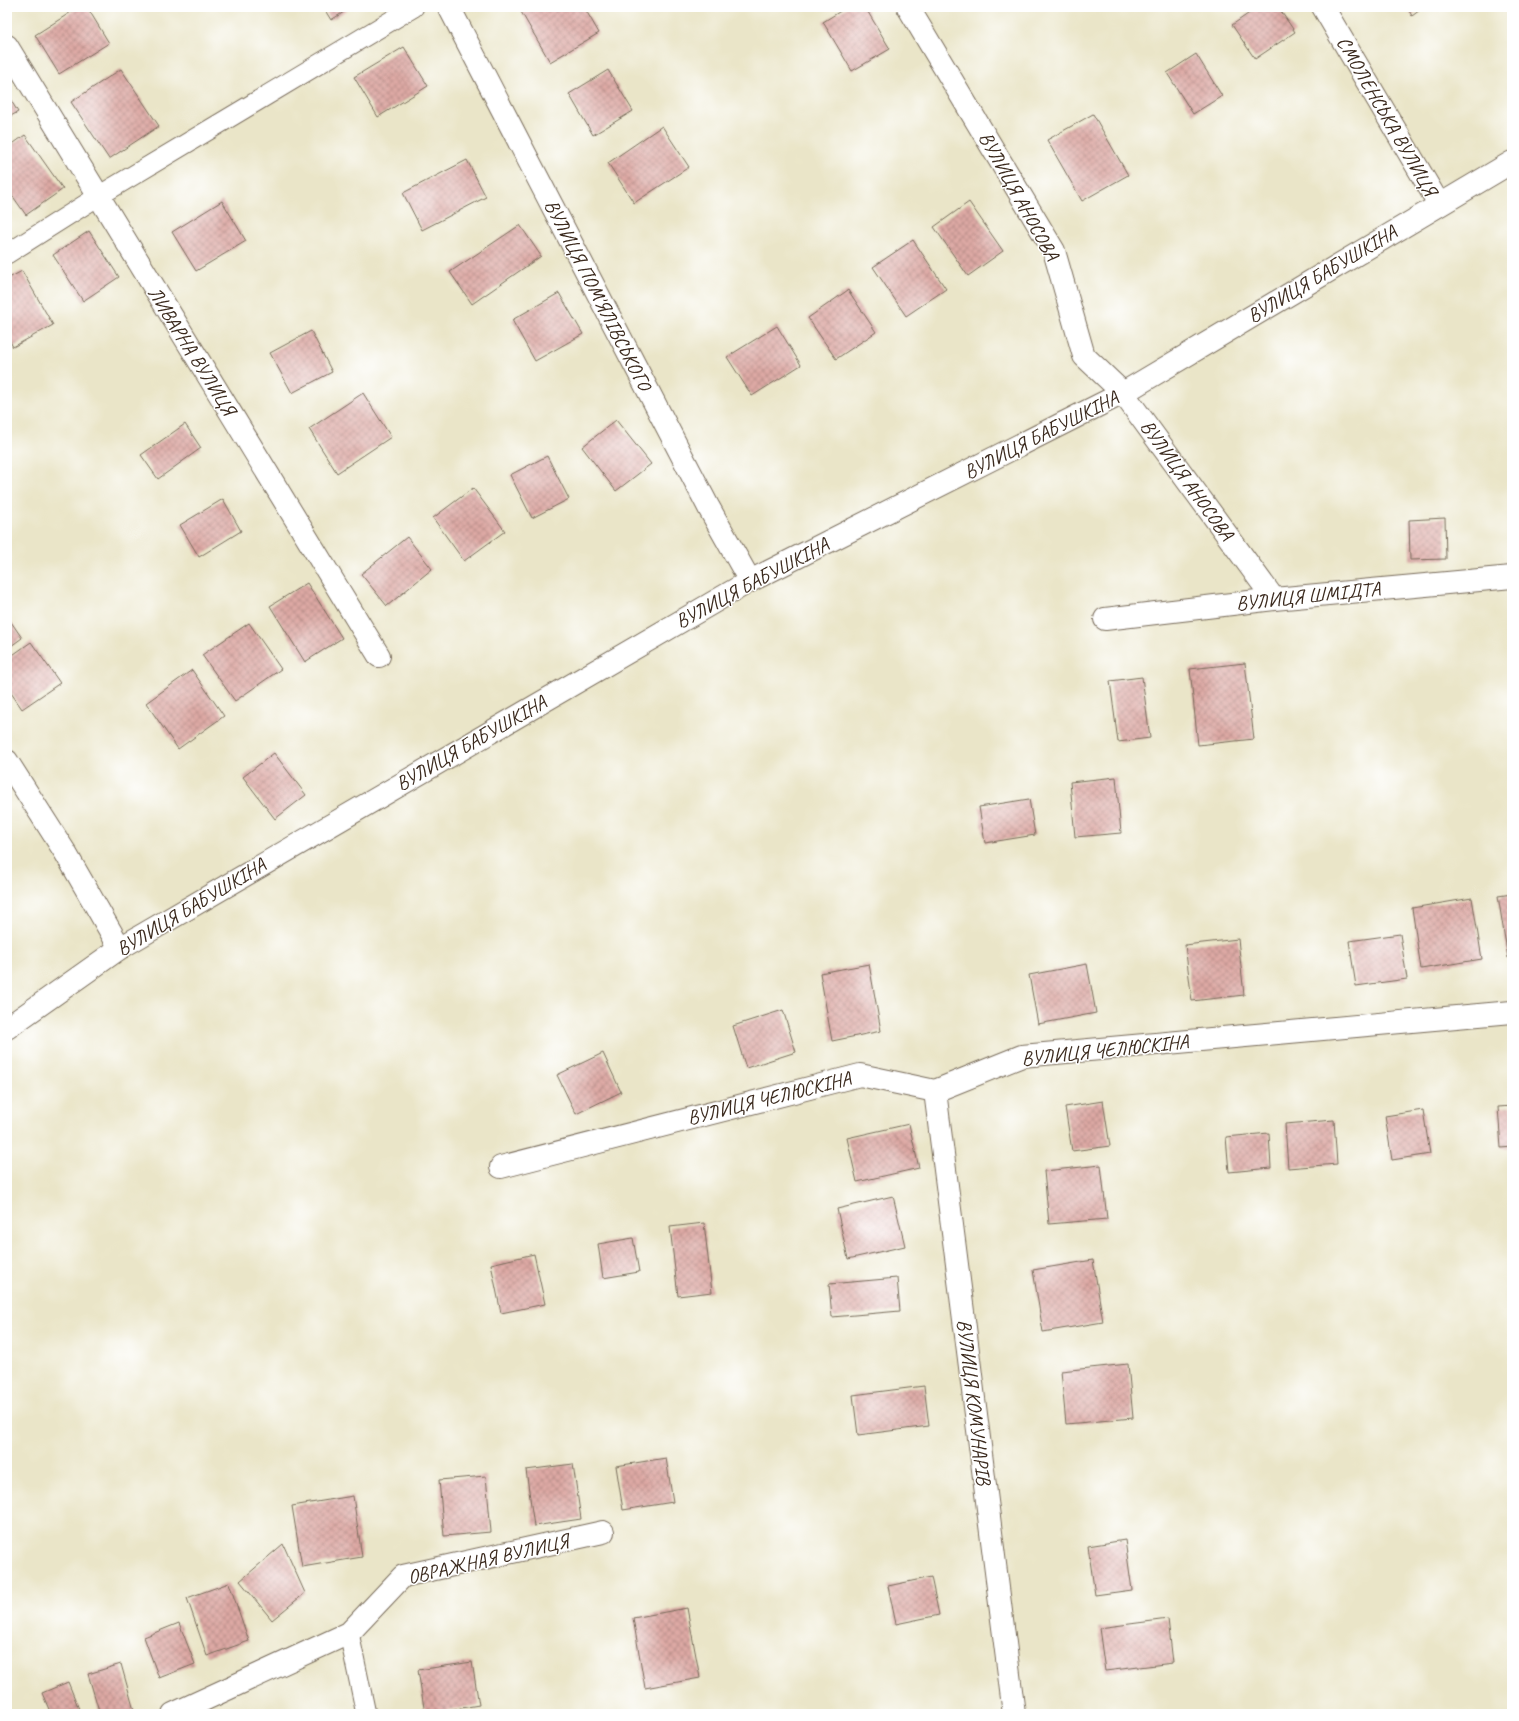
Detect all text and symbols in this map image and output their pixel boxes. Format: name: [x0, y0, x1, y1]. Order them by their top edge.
street label: СМОЛЕНСЬКА ВУЛИЦЯ: [1331, 32, 1445, 203]
street label: ВУЛИЦЯ АНОСОВА: [973, 127, 1065, 265]
street label: ВУЛИЦЯ ПОМ'ЯЛІВСЬКОГО: [539, 195, 658, 396]
street label: ВУЛИЦЯ БАБУШКІНА: [1243, 219, 1402, 328]
street label: ЛИВАРНА ВУЛИЦЯ: [142, 282, 243, 423]
street label: ВУЛИЦЯ БАБУШКІНА: [960, 385, 1123, 485]
street label: ВУЛИЦЯ АНОСОВА: [1135, 415, 1240, 546]
street label: ВУЛИЦЯ БАБУШКІНА: [671, 532, 834, 634]
street label: ВУЛИЦЯ ШМІДТА: [1235, 576, 1382, 616]
street label: ВУЛИЦЯ БАБУШКІНА: [391, 689, 552, 796]
street label: ВУЛИЦЯ БАБУШКІНА: [112, 852, 271, 961]
street label: ВУЛИЦЯ ЧЕЛЮСКІНА: [1020, 1029, 1191, 1071]
street label: ВУЛИЦЯ ЧЕЛЮСКІНА: [685, 1065, 854, 1130]
street label: ВУЛИЦЯ КОМУНАРІВ: [951, 1318, 997, 1488]
street label: ОВРАЖНАЯ ВУЛИЦЯ: [405, 1528, 574, 1590]

